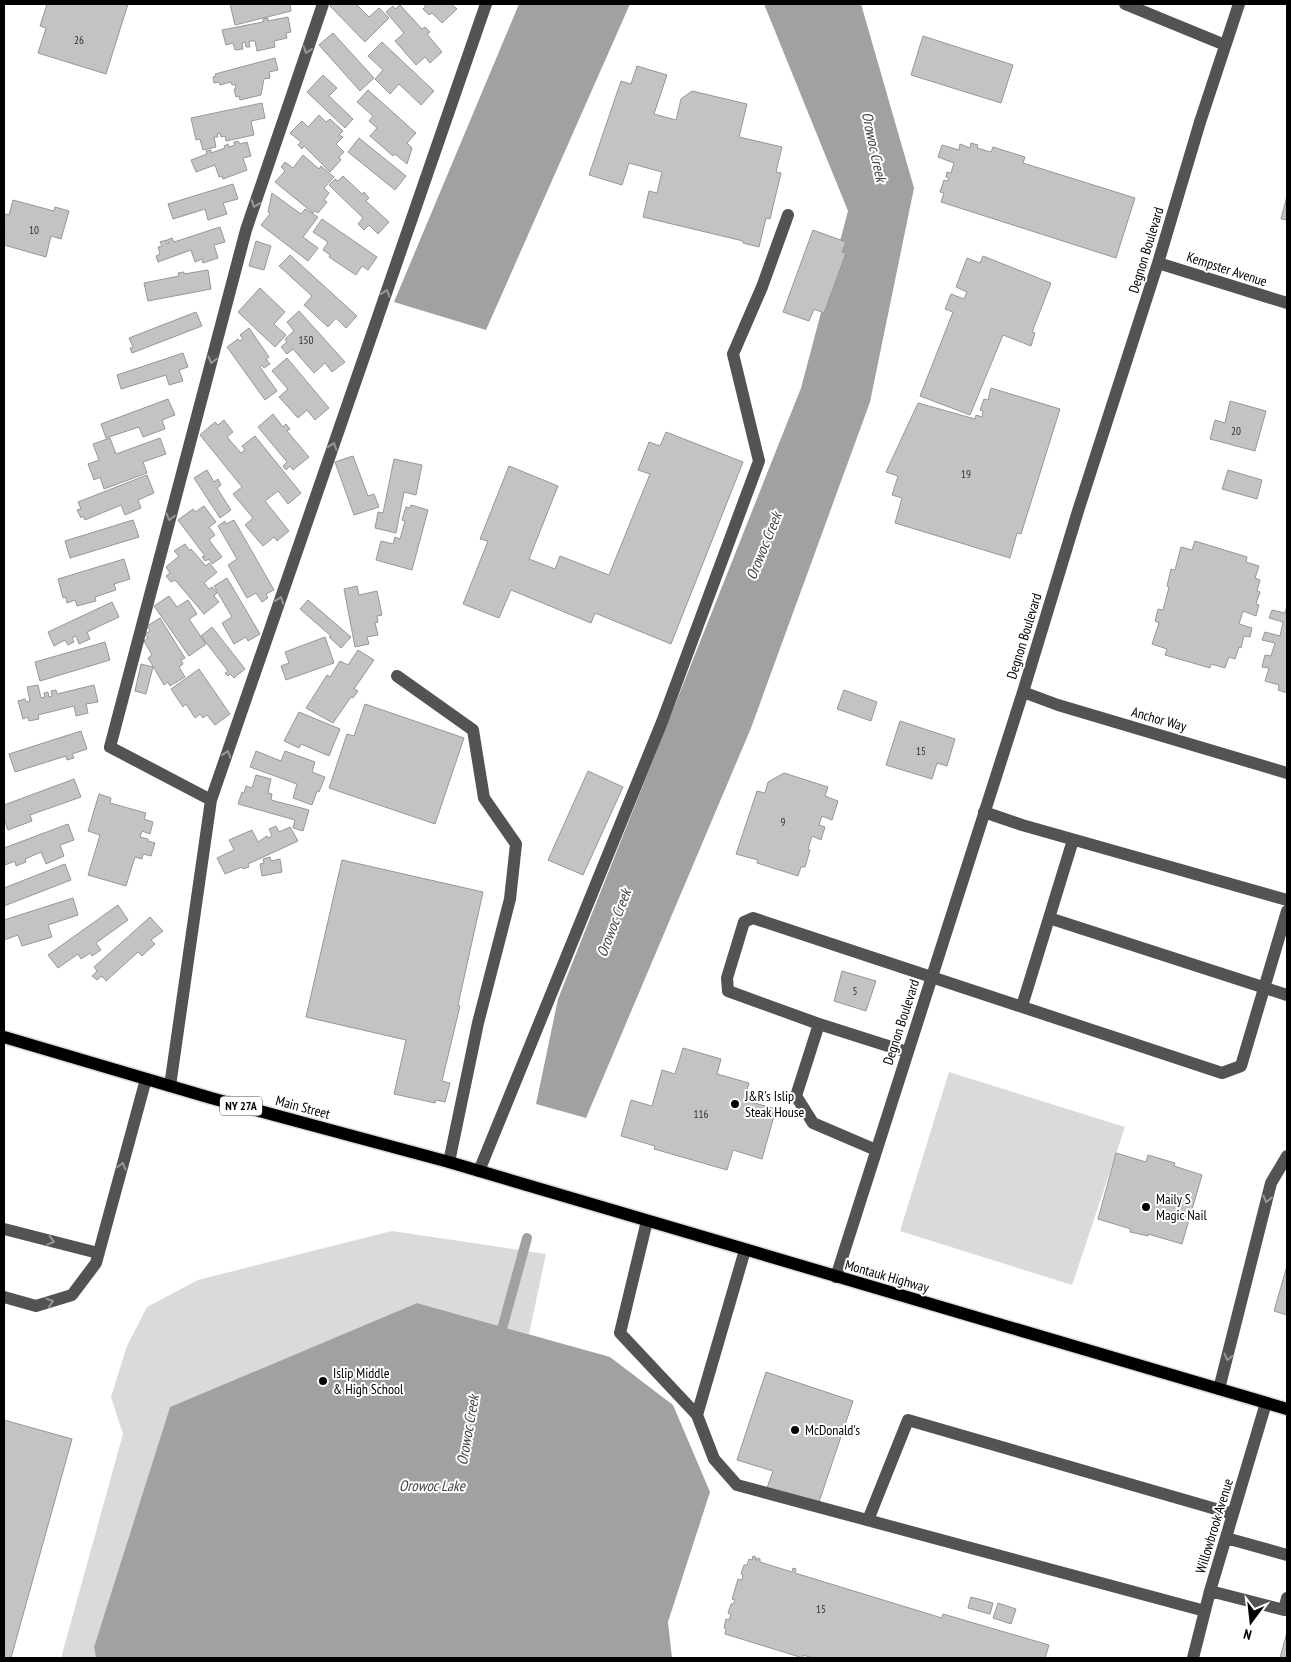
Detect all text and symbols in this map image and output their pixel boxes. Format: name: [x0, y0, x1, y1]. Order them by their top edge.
house number: 26: [74, 33, 84, 47]
one-way arrow: [303, 45, 313, 54]
water label: Orowoc Creek: [858, 110, 892, 186]
one-way arrow: [251, 199, 261, 208]
street label: Degnon Boulevard: [1124, 205, 1168, 295]
house number: 10: [29, 223, 39, 237]
street label: Kempster Avenue: [1185, 248, 1270, 291]
one-way arrow: [380, 289, 390, 298]
house number: 150: [299, 333, 313, 347]
one-way arrow: [207, 356, 217, 364]
house number: 20: [1231, 424, 1241, 438]
one-way arrow: [327, 443, 337, 451]
house number: 19: [961, 467, 971, 481]
water label: Orowoc Creek: [741, 507, 786, 582]
one-way arrow: [165, 513, 176, 522]
street label: Degnon Boulevard: [1002, 591, 1046, 681]
one-way arrow: [274, 596, 284, 605]
street label: Anchor Way: [1129, 703, 1189, 736]
house number: 15: [916, 744, 926, 758]
one-way arrow: [221, 750, 231, 758]
house number: 9: [781, 815, 786, 829]
water label: Orowoc Creek: [592, 884, 636, 959]
street label: Degnon Boulevard: [879, 977, 923, 1067]
house number: 5: [853, 984, 858, 998]
place label: J&R's Islip Steak House: [744, 1087, 805, 1121]
street label: Main Street: [274, 1091, 332, 1123]
road number: NY 27A: [220, 1096, 262, 1116]
marker: J&R's Islip Steak House: [729, 1098, 741, 1110]
house number: 116: [694, 1107, 708, 1121]
one-way arrow: [117, 1163, 127, 1171]
place label: Maily S Magic Nail: [1156, 1190, 1207, 1224]
one-way arrow: [1262, 1195, 1273, 1204]
marker: Maily S Magic Nail: [1140, 1201, 1152, 1213]
one-way arrow: [46, 1235, 55, 1246]
street label: Montauk Highway: [843, 1255, 932, 1297]
one-way arrow: [46, 1297, 54, 1307]
one-way arrow: [1223, 1353, 1233, 1361]
place label: Islip Middle & High School: [333, 1364, 404, 1398]
marker: Islip Middle & High School: [317, 1375, 329, 1387]
water label: Orowoc Creek: [452, 1391, 483, 1467]
place label: McDonald's: [805, 1421, 860, 1439]
marker: McDonald's: [789, 1424, 801, 1436]
water label: Orowoc Lake: [399, 1476, 466, 1495]
street label: Willowbrook Avenue: [1191, 1476, 1237, 1576]
north arrow: [1226, 1597, 1276, 1647]
house number: 15: [816, 1602, 826, 1616]
text: N: [1242, 1625, 1254, 1644]

